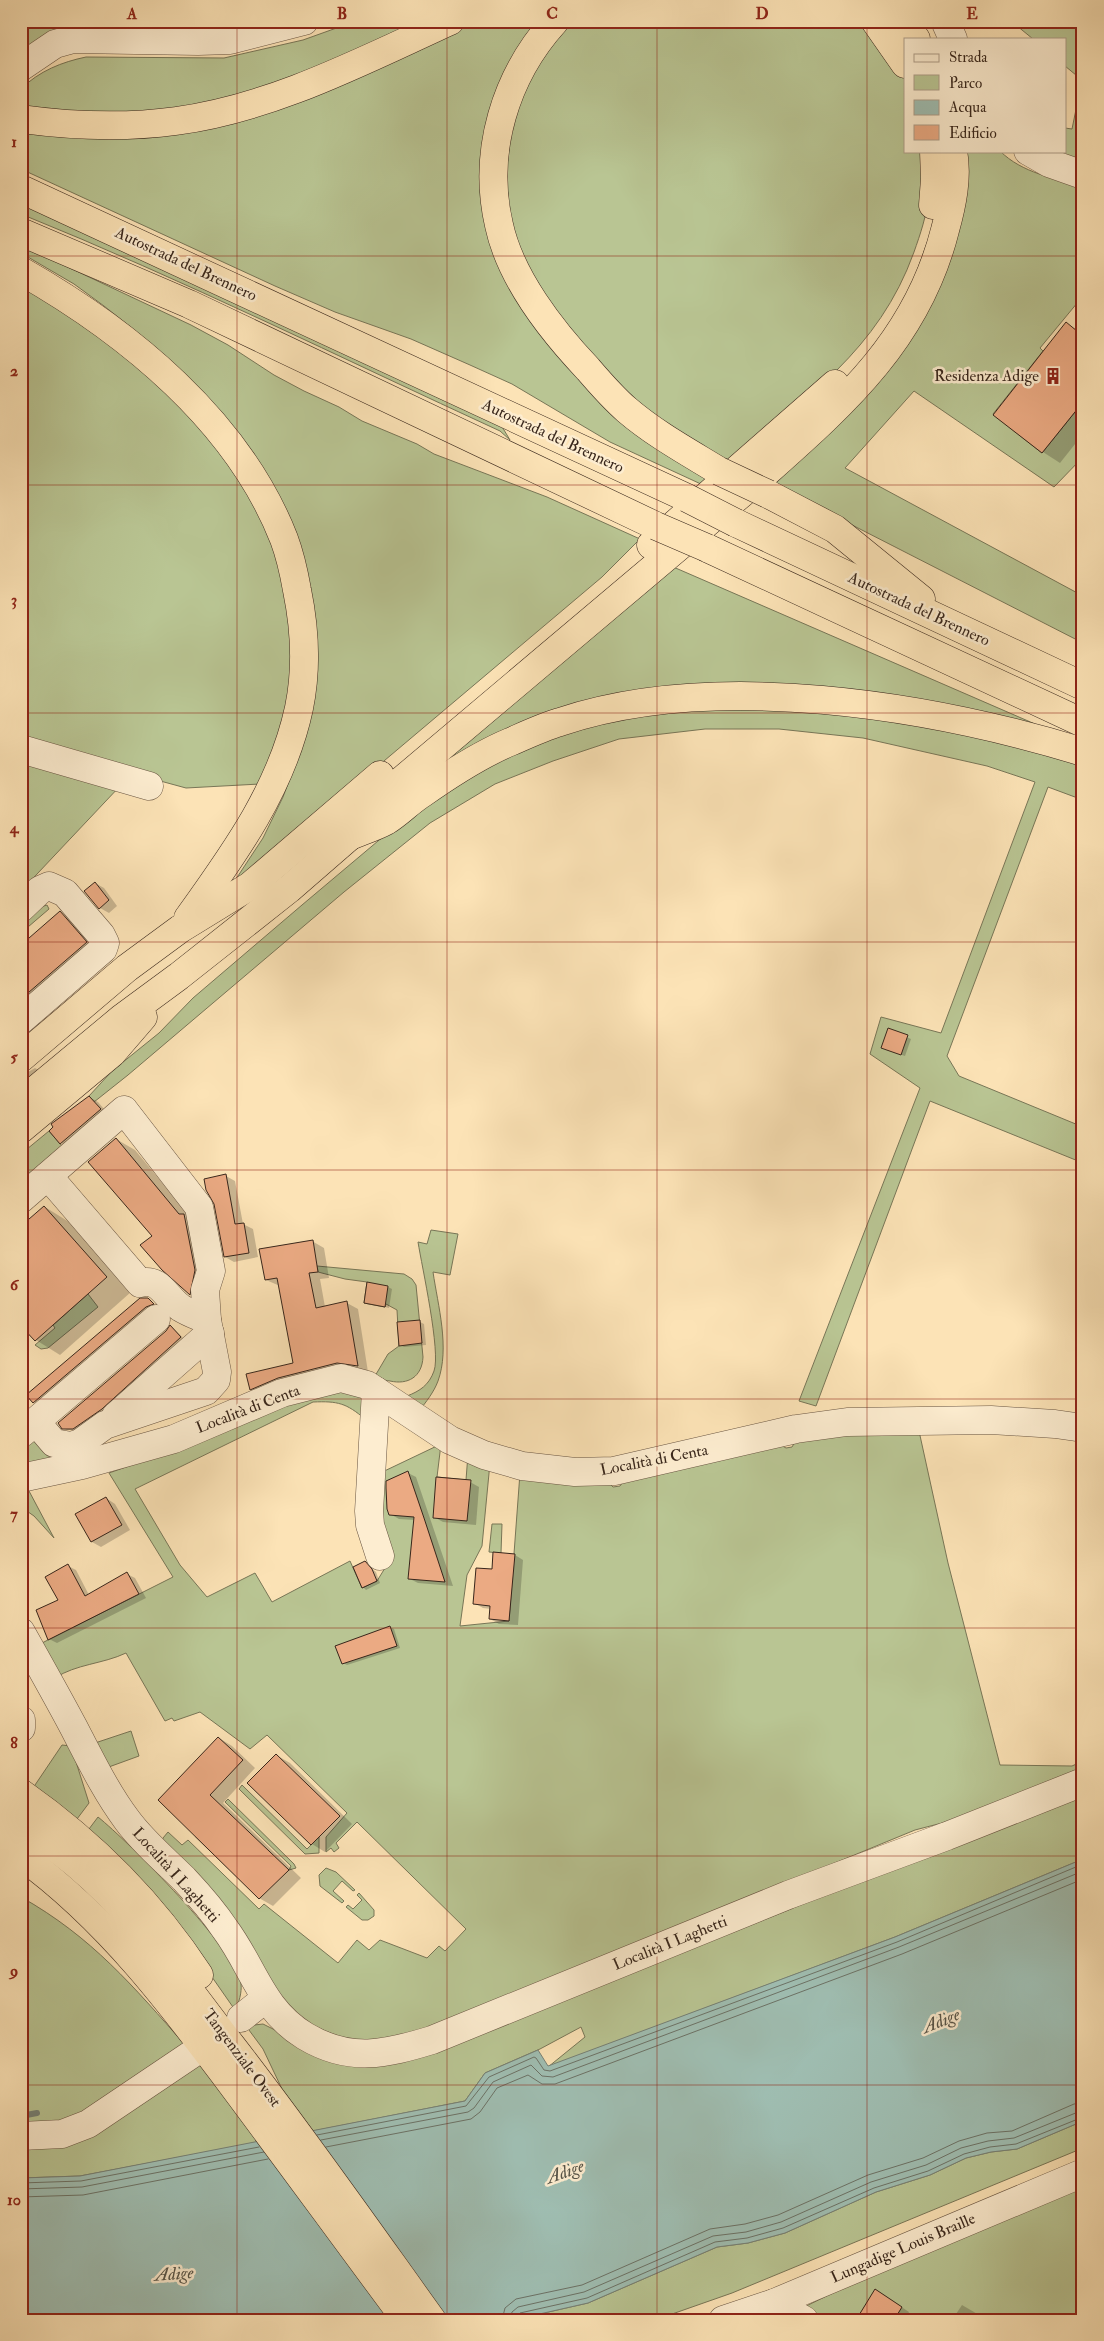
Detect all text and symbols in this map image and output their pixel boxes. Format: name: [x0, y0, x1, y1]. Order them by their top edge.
text: A: [126, 4, 138, 24]
text: B: [337, 4, 347, 24]
text: C: [546, 4, 558, 24]
text: D: [755, 4, 769, 24]
text: E: [966, 4, 978, 24]
legend: [904, 38, 1066, 152]
text: Strada: [949, 48, 988, 67]
text: Parco: [949, 74, 982, 93]
text: Acqua: [948, 98, 987, 117]
text: Edificio: [949, 124, 997, 143]
text: 1: [11, 132, 17, 152]
street label: Autostrada del Brennero: [111, 222, 260, 306]
text: 2: [10, 361, 18, 381]
place label: Residenza Adige: [934, 366, 1039, 386]
building icon: Residenza Adige: [1043, 366, 1063, 386]
street label: Autostrada del Brennero: [478, 394, 627, 478]
street label: Autostrada del Brennero: [844, 567, 993, 651]
text: 3: [11, 590, 17, 610]
text: 4: [9, 818, 20, 838]
text: 5: [10, 1047, 18, 1067]
text: 6: [10, 1275, 20, 1295]
street label: Località di Centa: [193, 1380, 303, 1438]
street label: Località di Centa: [598, 1440, 710, 1480]
text: 7: [10, 1504, 18, 1524]
text: 8: [10, 1733, 18, 1753]
street label: Località I Laghetti: [128, 1823, 224, 1927]
street label: Località I Laghetti: [610, 1911, 730, 1975]
text: 9: [8, 1961, 18, 1981]
water label: Adige: [917, 2003, 964, 2040]
street label: Tangenziale Ovest: [199, 2005, 285, 2111]
water label: Adige: [541, 2154, 588, 2190]
text: 10: [7, 2190, 21, 2210]
street label: Lungadige Louis Braille: [828, 2208, 979, 2288]
water label: Adige: [152, 2261, 195, 2287]

